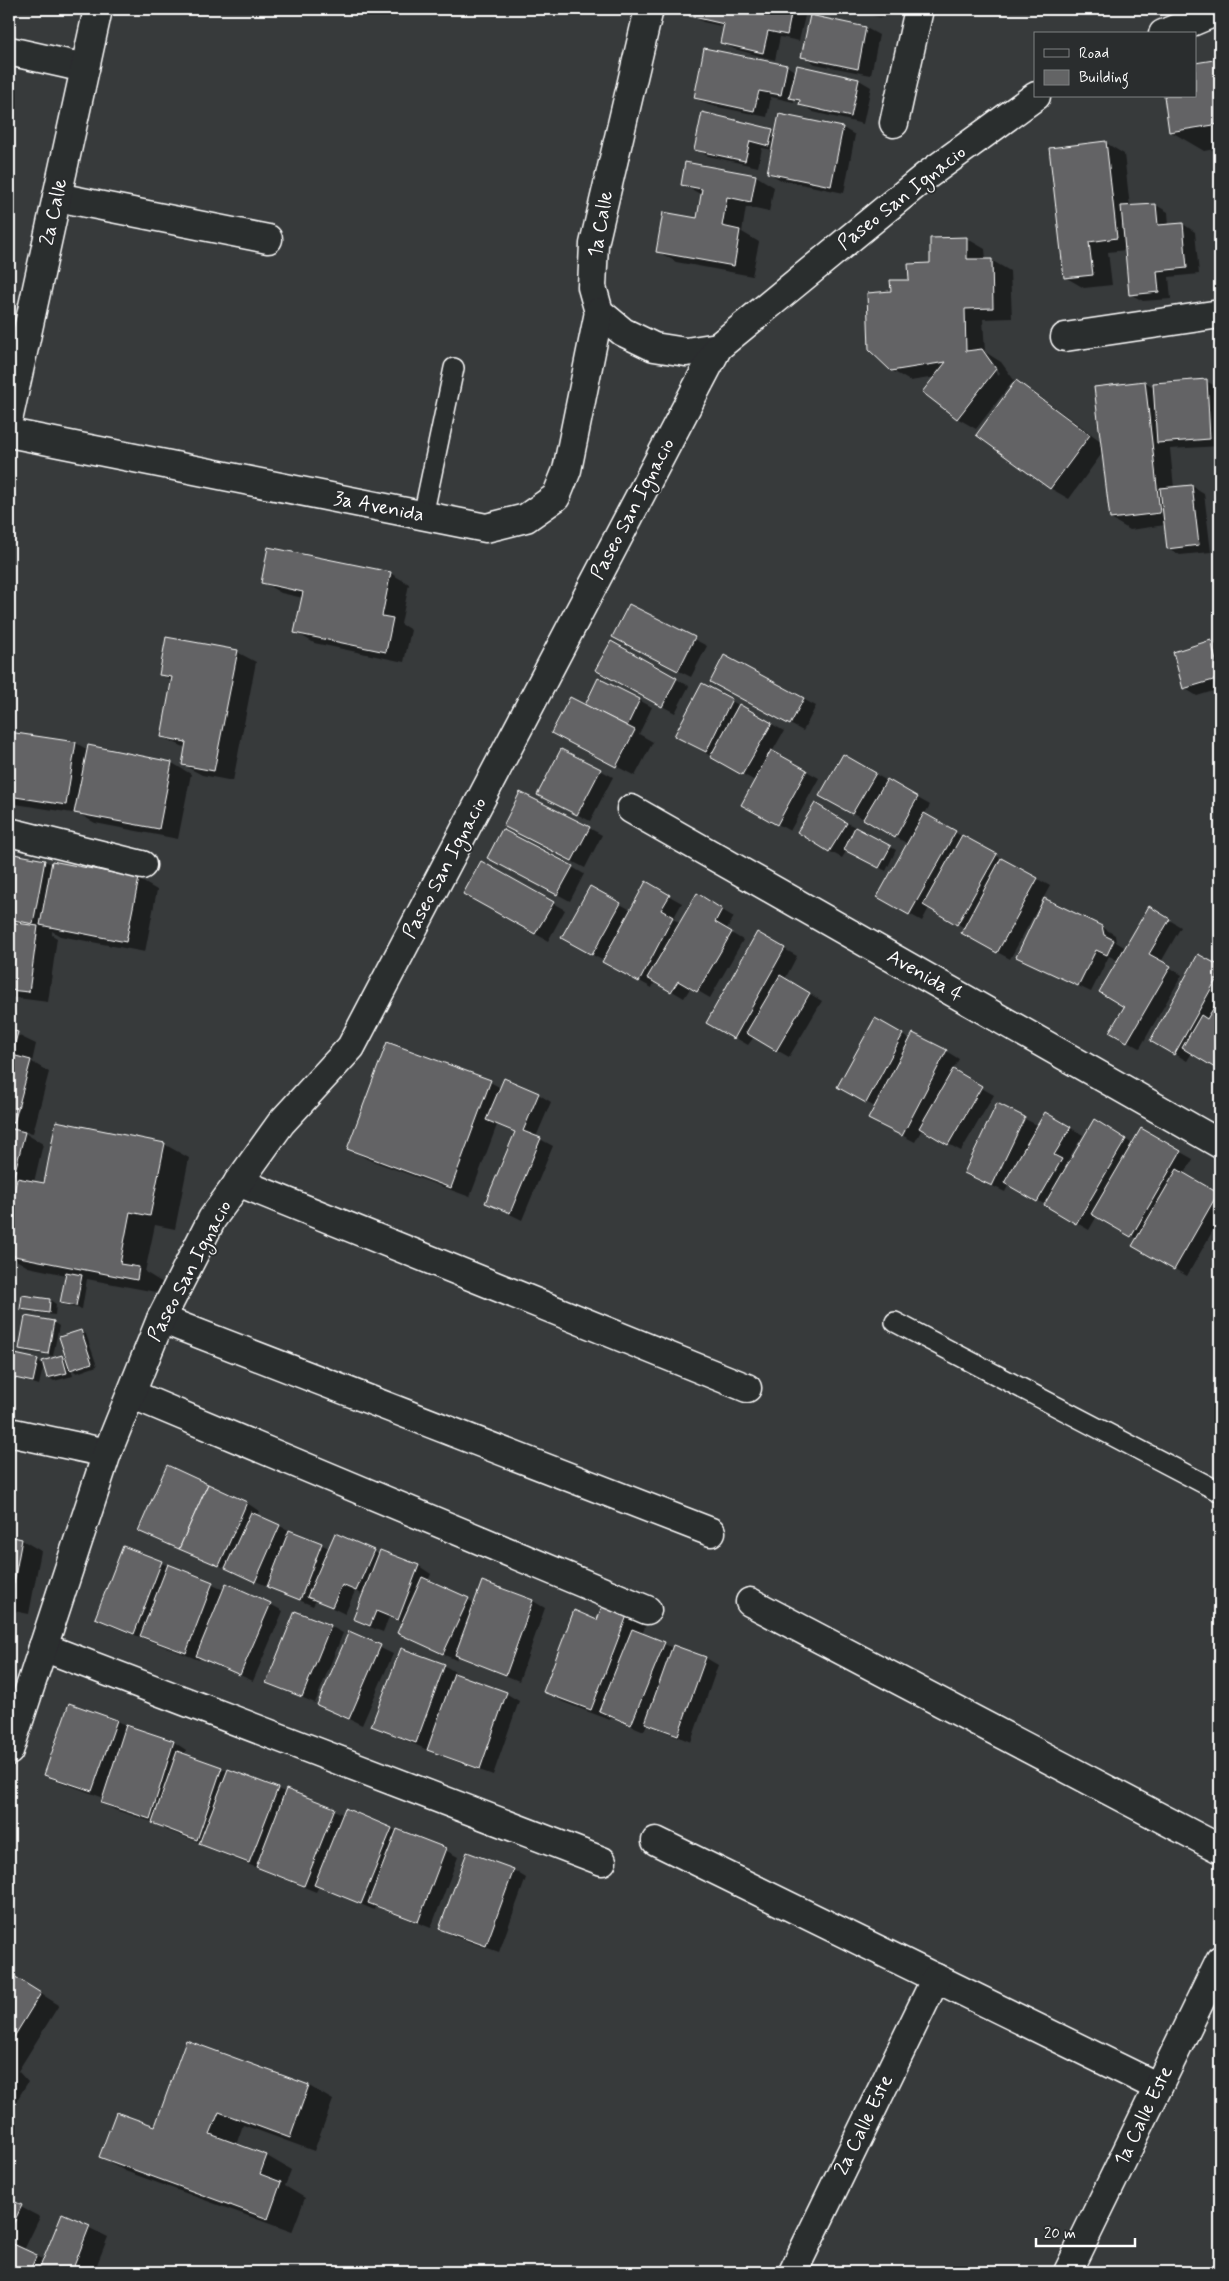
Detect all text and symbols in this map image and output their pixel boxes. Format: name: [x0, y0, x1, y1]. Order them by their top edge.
legend: [1034, 32, 1196, 98]
text: Road: [1079, 44, 1109, 64]
text: Building: [1079, 68, 1129, 89]
street label: Paseo San Ignacio: [832, 139, 973, 258]
street label: 2a Calle: [34, 176, 74, 248]
street label: 1a Calle: [582, 189, 620, 259]
street label: Paseo San Ignacio: [584, 434, 683, 585]
street label: 3a Avenida: [331, 485, 427, 529]
street label: Paseo San Ignacio: [396, 793, 495, 944]
street label: Avenida 4: [882, 943, 968, 1009]
street label: Paseo San Ignacio: [141, 1196, 240, 1347]
street label: 1a Calle Este: [1108, 2062, 1180, 2170]
street label: 2a Calle Este: [828, 2070, 900, 2180]
scale bar: [1036, 2216, 1135, 2248]
text: 20 m: [1044, 2224, 1076, 2244]

